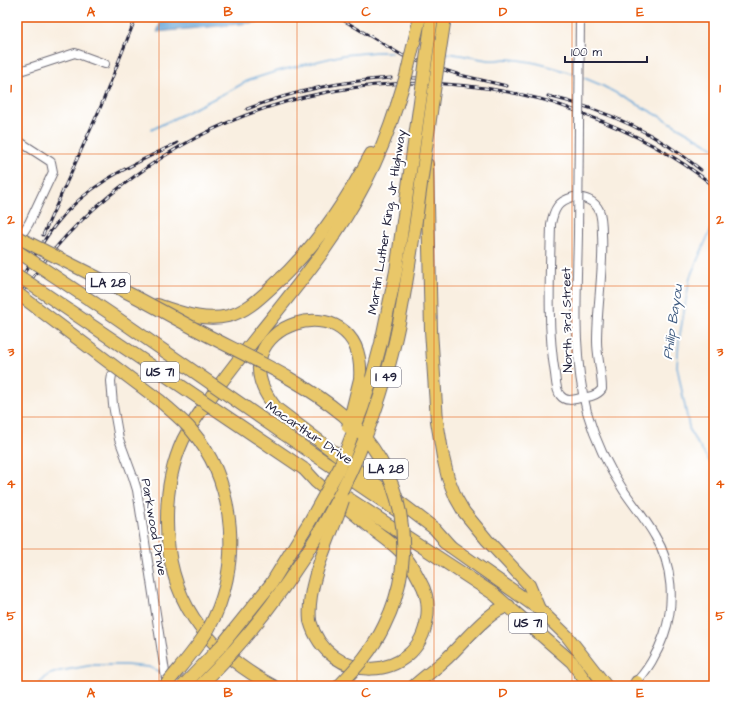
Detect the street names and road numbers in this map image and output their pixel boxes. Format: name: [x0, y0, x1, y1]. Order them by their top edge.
street label: Martin Luther King, Jr Highway: [363, 128, 412, 316]
street label: North 3rd Street: [557, 266, 577, 373]
road number: LA 28: [86, 273, 130, 293]
road number: US 71: [141, 362, 179, 382]
road number: I 49: [371, 367, 401, 387]
street label: Macarthur Drive: [262, 397, 356, 469]
road number: LA 28: [364, 459, 408, 479]
street label: Parkwood Drive: [137, 477, 171, 577]
road number: US 71: [509, 613, 547, 633]

